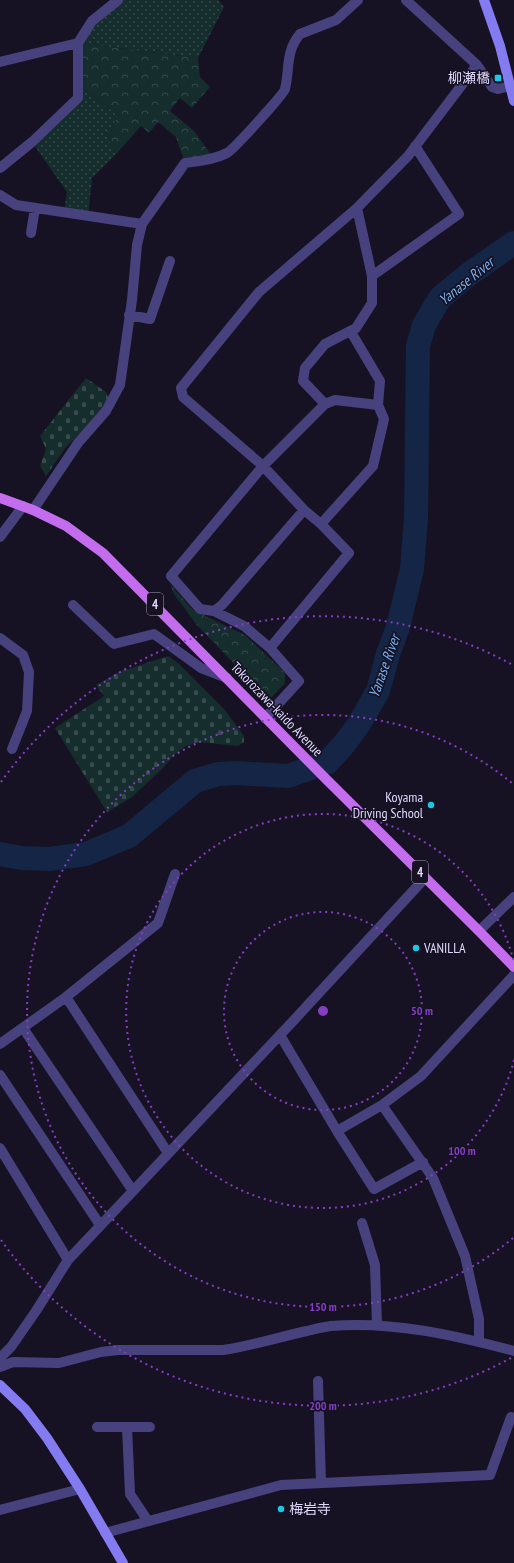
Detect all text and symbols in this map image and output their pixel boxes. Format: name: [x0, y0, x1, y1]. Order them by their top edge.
place label: 柳瀬橋: [448, 69, 490, 87]
marker: 柳瀬橋: [493, 73, 503, 83]
water label: Yanase River: [435, 252, 499, 309]
road number: 4: [147, 593, 163, 615]
water label: Yanase River: [364, 630, 405, 700]
street label: Tokorozawa-kaido Avenue: [227, 658, 327, 760]
place label: Koyama Driving School: [353, 788, 424, 822]
marker: Koyama Driving School: [426, 800, 436, 810]
road number: 4: [412, 861, 428, 883]
place label: VANILLA: [423, 939, 466, 957]
marker: VANILLA: [411, 943, 421, 953]
text: 50 m: [411, 1003, 433, 1018]
centre of rings: [316, 1004, 330, 1018]
text: 100 m: [448, 1143, 476, 1158]
text: 150 m: [309, 1299, 337, 1314]
text: 200 m: [309, 1398, 337, 1413]
place label: 梅岩寺: [289, 1500, 331, 1518]
marker: 梅岩寺: [276, 1504, 286, 1514]

